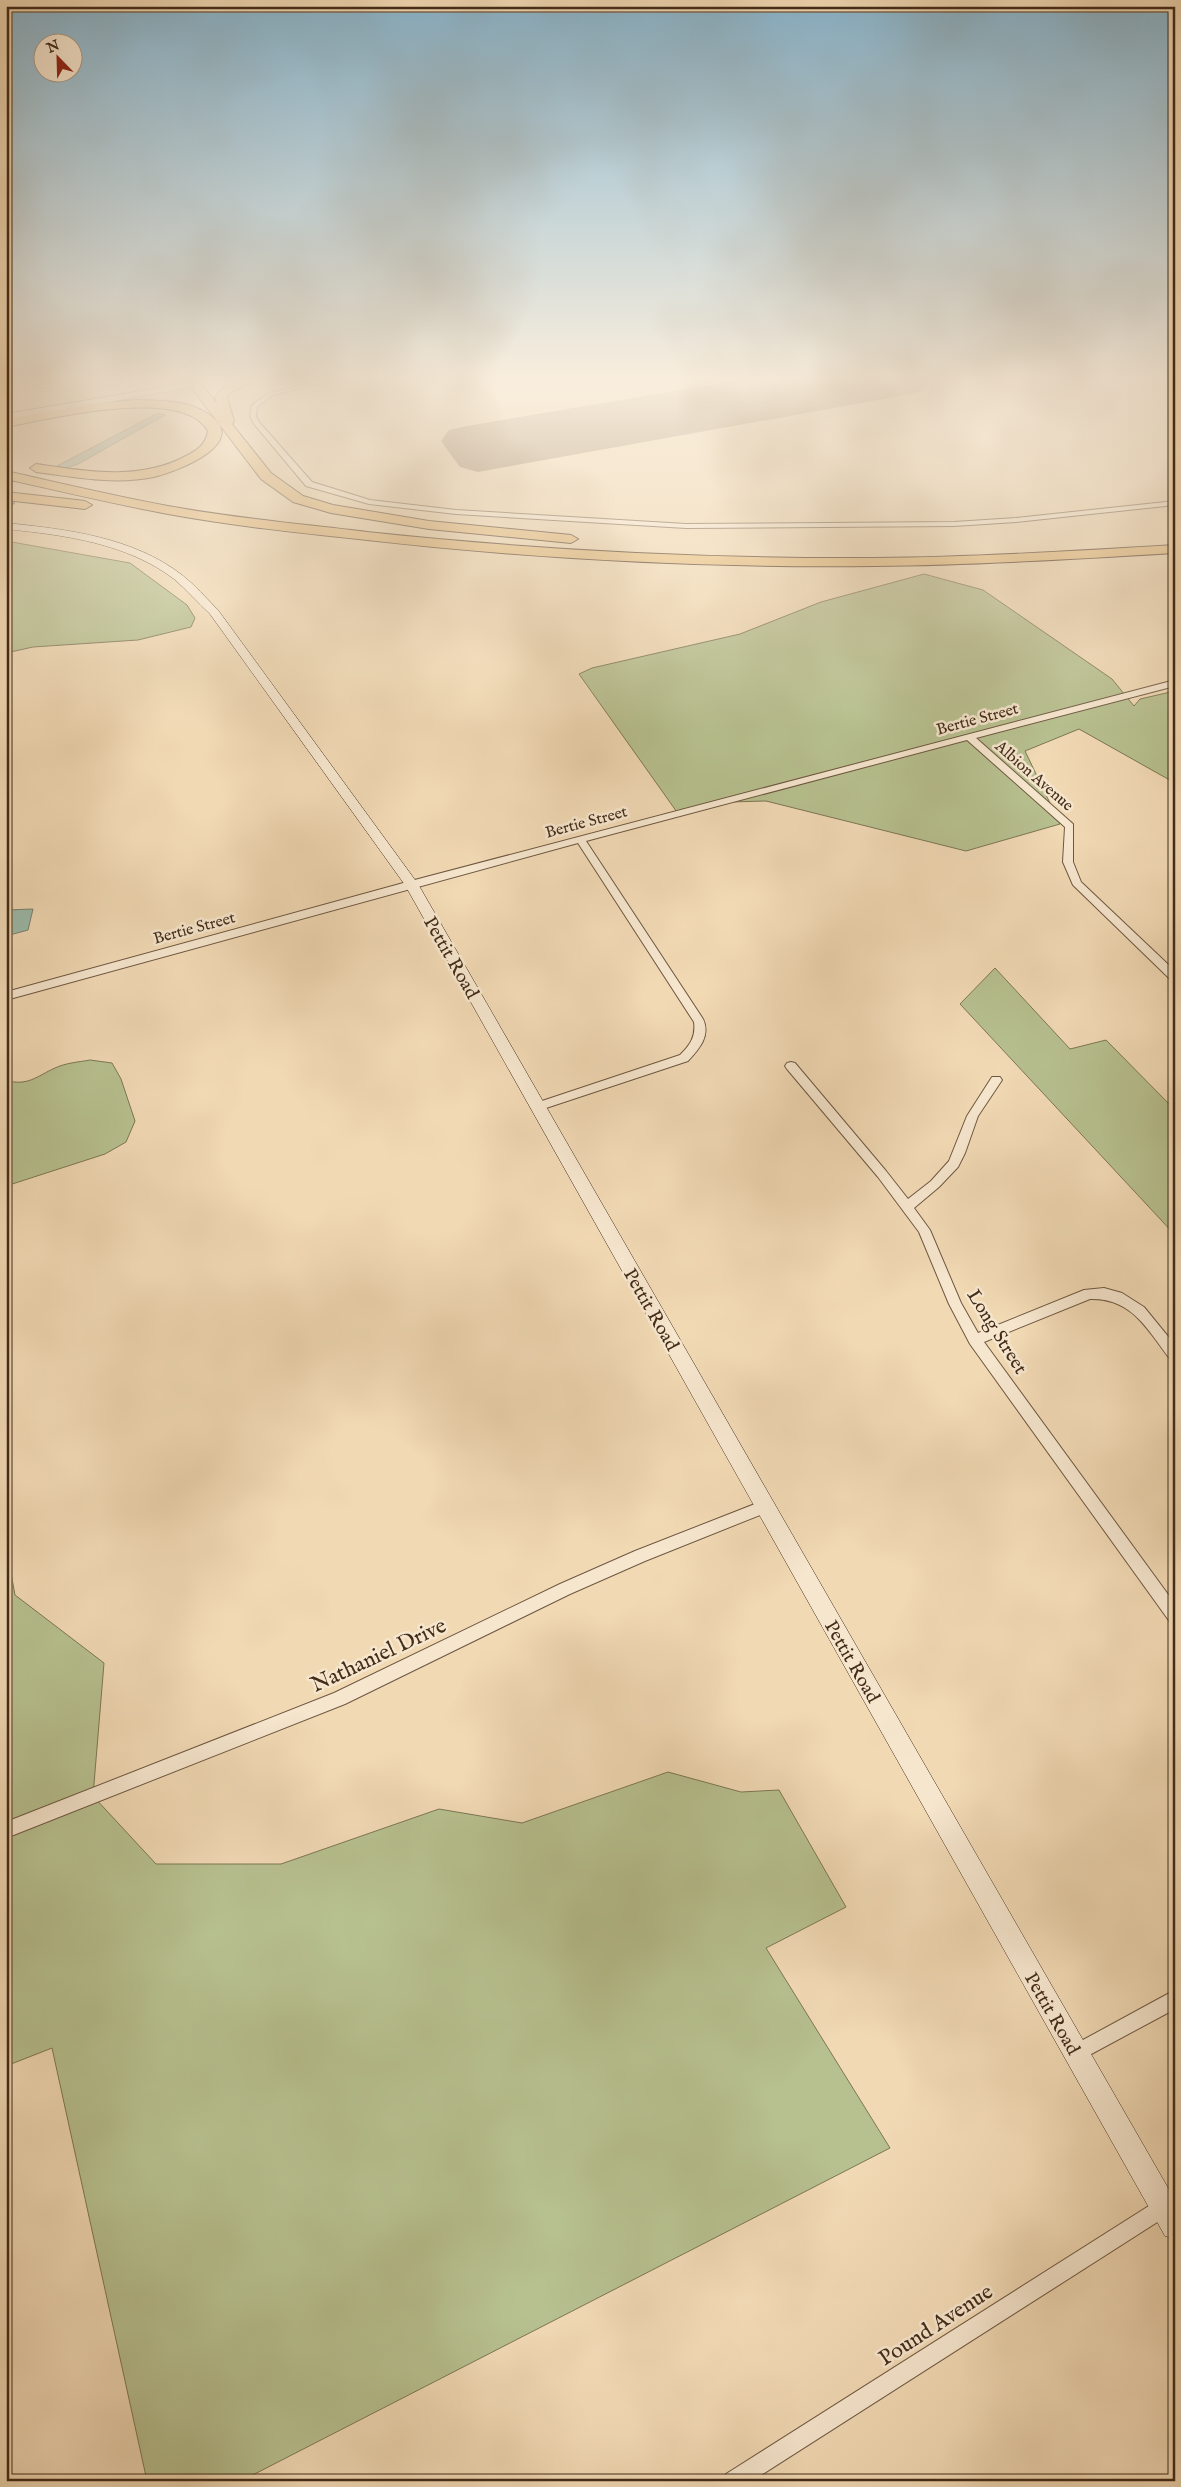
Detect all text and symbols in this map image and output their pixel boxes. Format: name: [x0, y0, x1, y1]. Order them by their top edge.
north arrow: [32, 32, 82, 82]
text: N: [43, 36, 62, 58]
street label: Bertie Street: [934, 699, 1021, 740]
street label: Albion Avenue: [990, 736, 1077, 816]
street label: Bertie Street: [543, 802, 630, 843]
street label: Bertie Street: [151, 908, 238, 949]
street label: Pettit Road: [417, 913, 484, 1004]
street label: Pettit Road: [617, 1265, 684, 1356]
street label: Long Street: [961, 1285, 1032, 1379]
street label: Nathaniel Drive: [307, 1612, 451, 1699]
street label: Pettit Road: [818, 1617, 885, 1708]
street label: Pettit Road: [1018, 1969, 1085, 2060]
street label: Pound Avenue: [874, 2278, 999, 2373]

